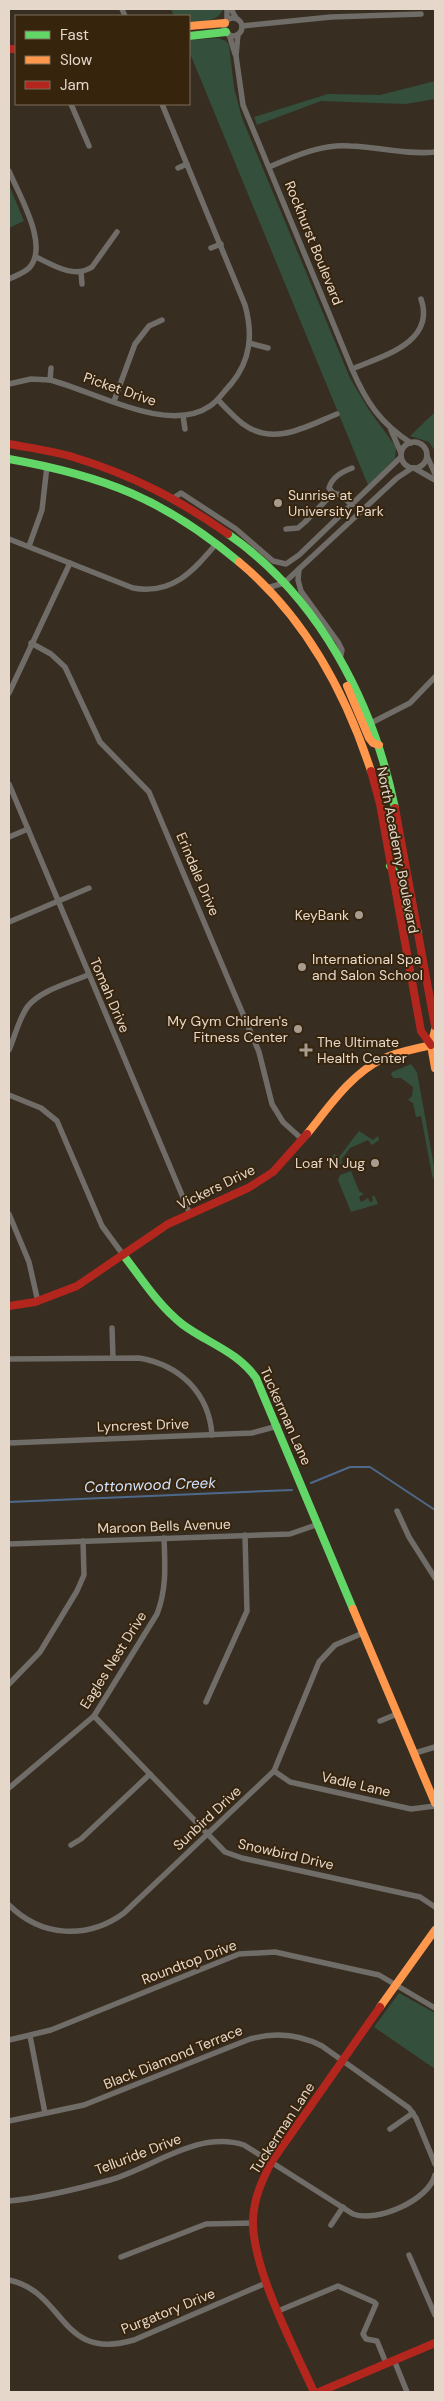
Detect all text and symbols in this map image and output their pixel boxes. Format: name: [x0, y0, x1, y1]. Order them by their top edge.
legend: [15, 15, 190, 105]
text: Fast: [60, 25, 89, 45]
text: Slow: [60, 50, 93, 70]
text: Jam: [60, 75, 89, 95]
street label: Rockhurst Boulevard: [281, 178, 347, 308]
street label: Picket Drive: [81, 368, 159, 410]
place label: Sunrise at University Park: [288, 486, 384, 520]
marker: Sunrise at University Park: [272, 497, 284, 509]
street label: North Academy Boulevard: [373, 765, 423, 935]
street label: Erindale Drive: [172, 830, 224, 918]
place label: KeyBank: [295, 906, 349, 924]
marker: KeyBank: [353, 909, 365, 921]
place label: International Spa and Salon School: [312, 950, 423, 984]
street label: Tomah Drive: [86, 955, 134, 1035]
marker: International Spa and Salon School: [296, 961, 308, 973]
place label: My Gym Children's Fitness Center: [167, 1012, 288, 1046]
marker: My Gym Children's Fitness Center: [292, 1023, 304, 1035]
place label: The Ultimate Health Center: [317, 1033, 407, 1067]
marker: The Ultimate Health Center: [299, 1043, 313, 1057]
place label: Loaf 'N Jug: [295, 1154, 365, 1172]
marker: Loaf 'N Jug: [369, 1157, 381, 1169]
street label: Vickers Drive: [174, 1160, 258, 1214]
street label: Tuckerman Lane: [256, 1364, 316, 1468]
street label: Lyncrest Drive: [97, 1414, 189, 1436]
water label: Cottonwood Creek: [84, 1473, 217, 1497]
street label: Maroon Bells Avenue: [97, 1515, 231, 1537]
street label: Eagles Nest Drive: [76, 1608, 150, 1712]
street label: Vadle Lane: [319, 1767, 393, 1801]
street label: Sunbird Drive: [169, 1782, 245, 1854]
street label: Snowbird Drive: [236, 1834, 336, 1874]
street label: Roundtop Drive: [139, 1936, 239, 1988]
street label: Black Diamond Terrace: [101, 2021, 245, 2093]
street label: Tuckerman Lane: [246, 2079, 318, 2177]
street label: Telluride Drive: [92, 2129, 184, 2179]
street label: Purgatory Drive: [118, 2284, 218, 2338]

